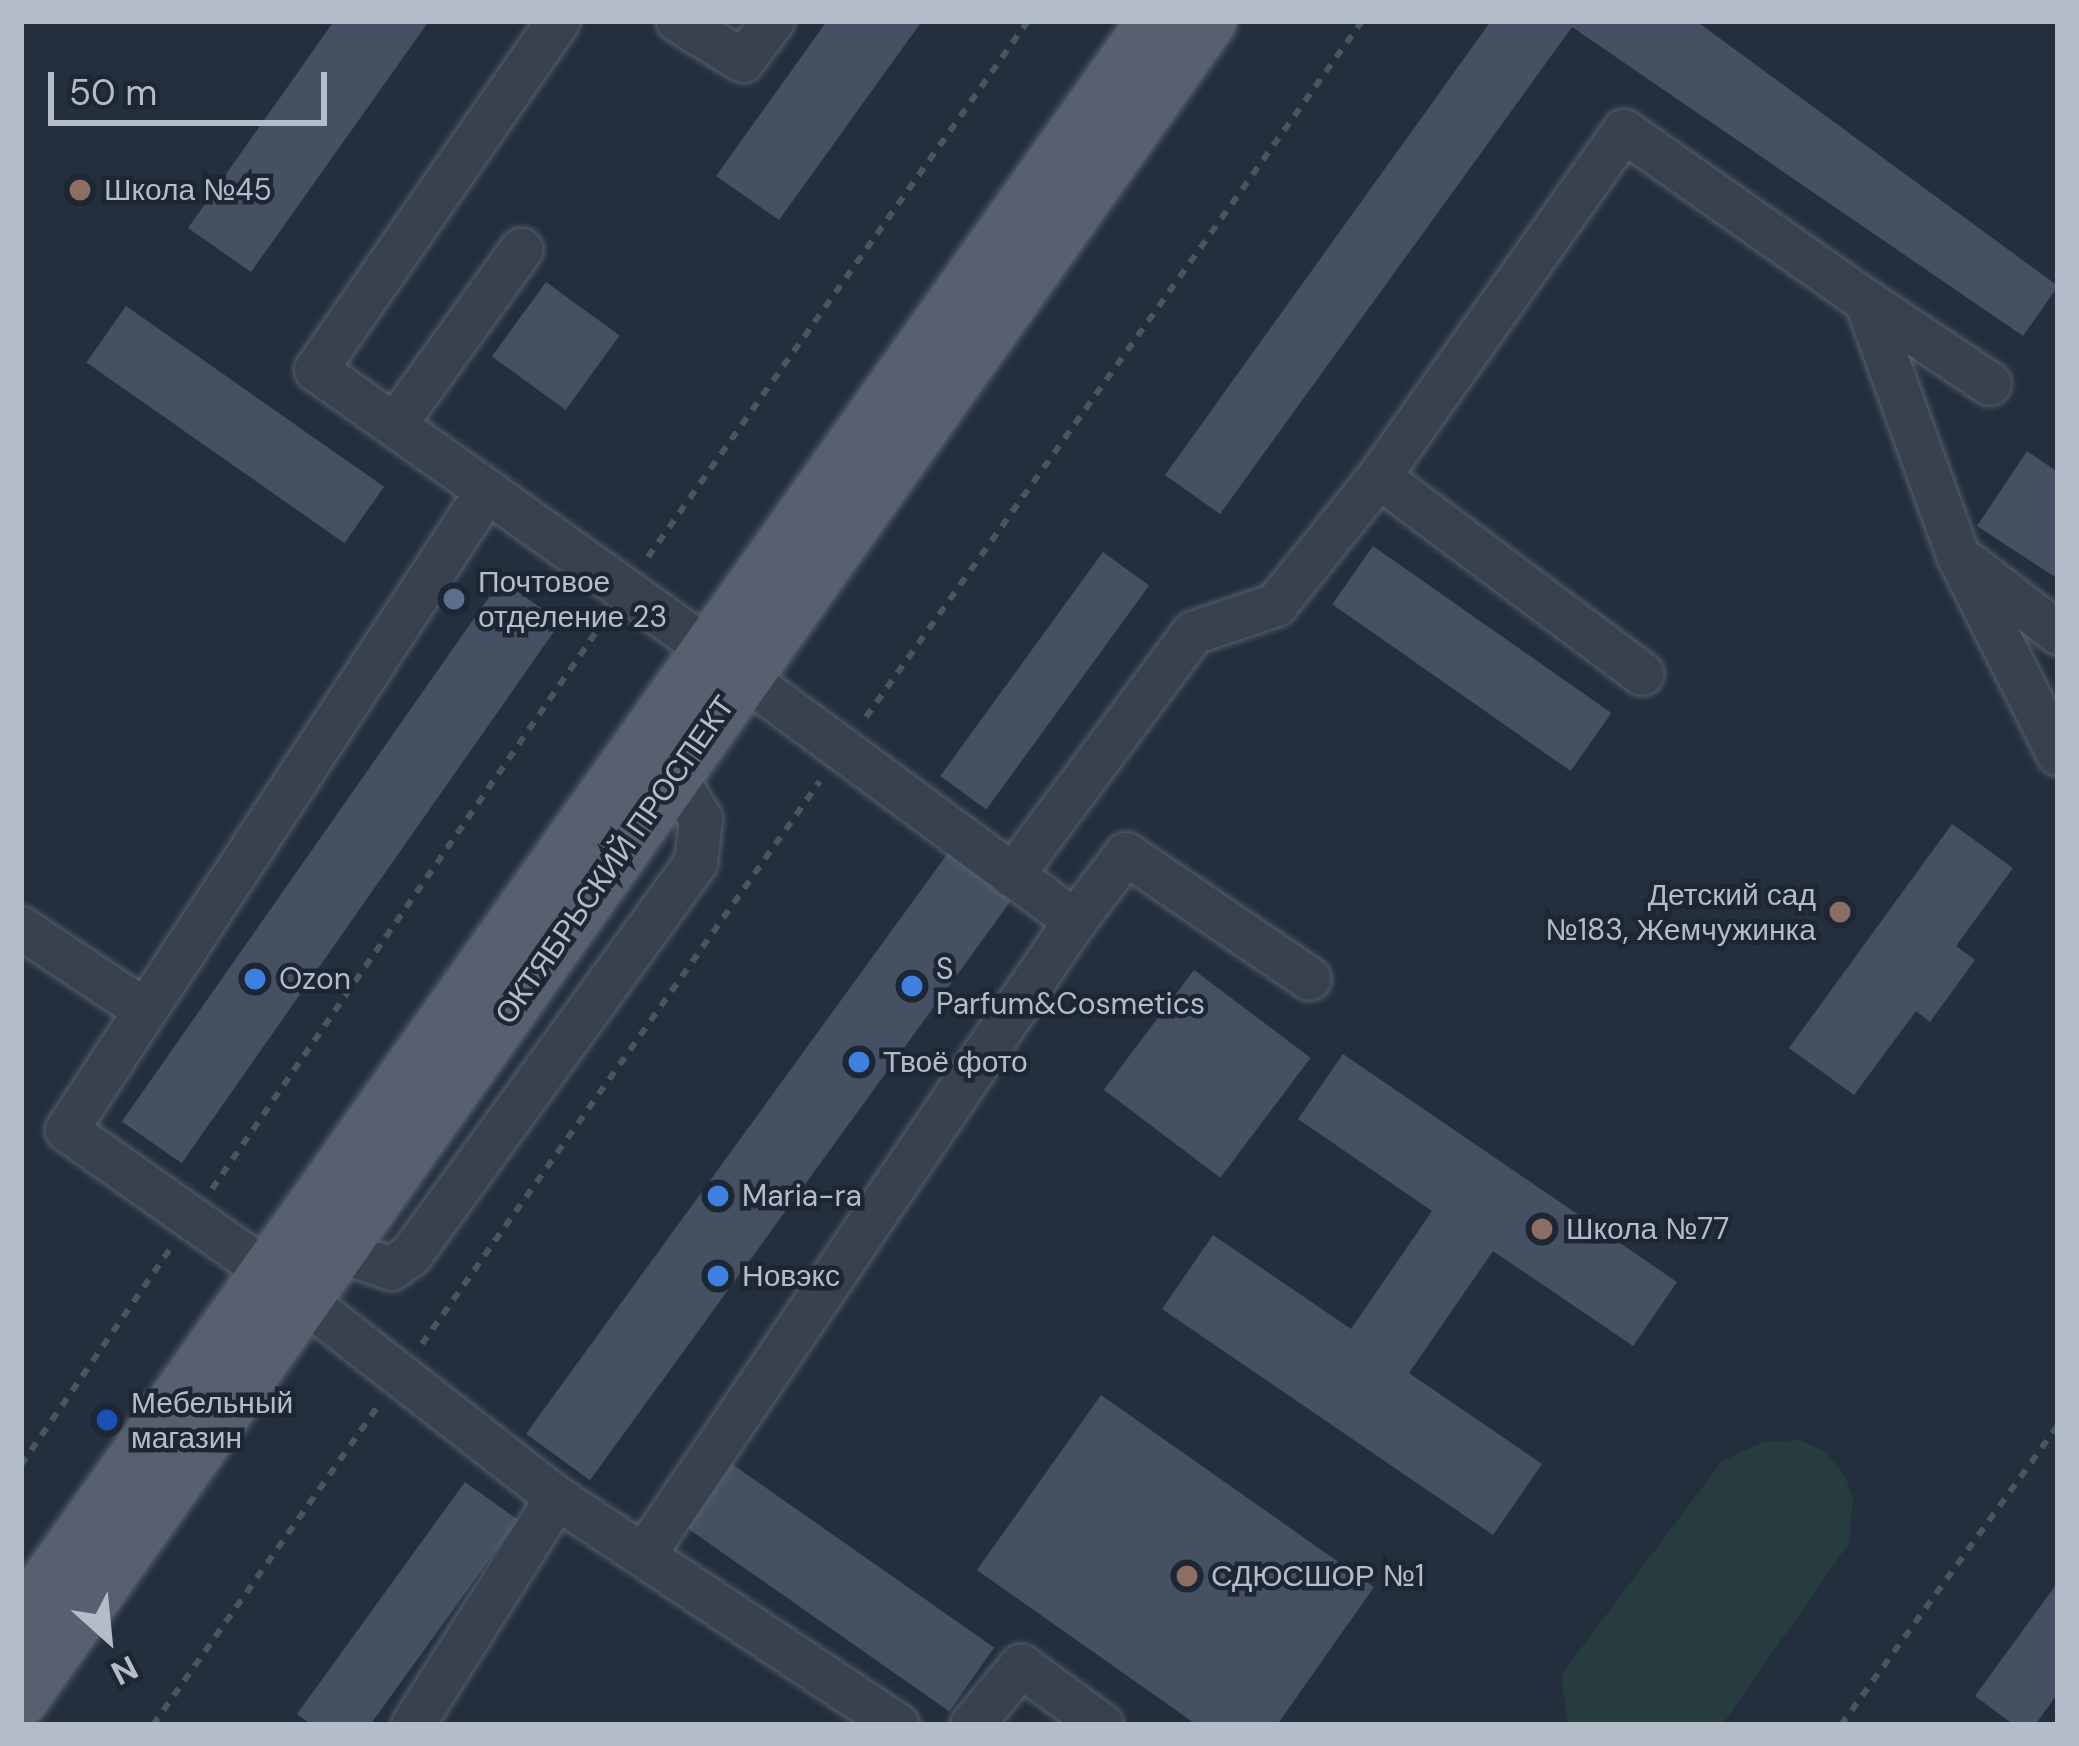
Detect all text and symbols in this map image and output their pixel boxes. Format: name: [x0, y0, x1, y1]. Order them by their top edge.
scale bar: [54, 48, 333, 122]
text: 50 m: [69, 69, 157, 116]
place label: Школа №45: [104, 172, 272, 208]
marker: Школа №45: [67, 177, 93, 203]
place label: Почтовое отделение 23: [478, 564, 667, 634]
marker: Почтовое отделение 23: [441, 586, 467, 612]
street label: ОКТЯБРЬСКИЙ ПРОСПЕКТ: [488, 689, 742, 1031]
place label: Детский сад №183, Жемчужинка: [1546, 877, 1816, 948]
marker: Детский сад №183, Жемчужинка: [1827, 899, 1853, 925]
place label: S Parfum&Cosmetics: [936, 951, 1205, 1022]
place label: Ozon: [279, 961, 351, 997]
marker: Ozon: [242, 966, 268, 992]
marker: S Parfum&Cosmetics: [899, 973, 925, 999]
place label: Твоё фото: [883, 1044, 1028, 1080]
marker: Твоё фото: [846, 1049, 872, 1075]
place label: Maria-ra: [742, 1178, 862, 1214]
marker: Maria-ra: [705, 1183, 731, 1209]
place label: Школа №77: [1566, 1211, 1729, 1247]
marker: Школа №77: [1529, 1216, 1555, 1242]
place label: Новэкс: [742, 1258, 840, 1294]
marker: Новэкс: [705, 1263, 731, 1289]
place label: Мебельный магазин: [131, 1385, 293, 1456]
marker: Мебельный магазин: [94, 1407, 120, 1433]
place label: СДЮСШОР №1: [1211, 1558, 1424, 1594]
marker: СДЮСШОР №1: [1174, 1563, 1200, 1589]
north arrow: [48, 1578, 168, 1698]
text: N: [104, 1646, 145, 1695]

